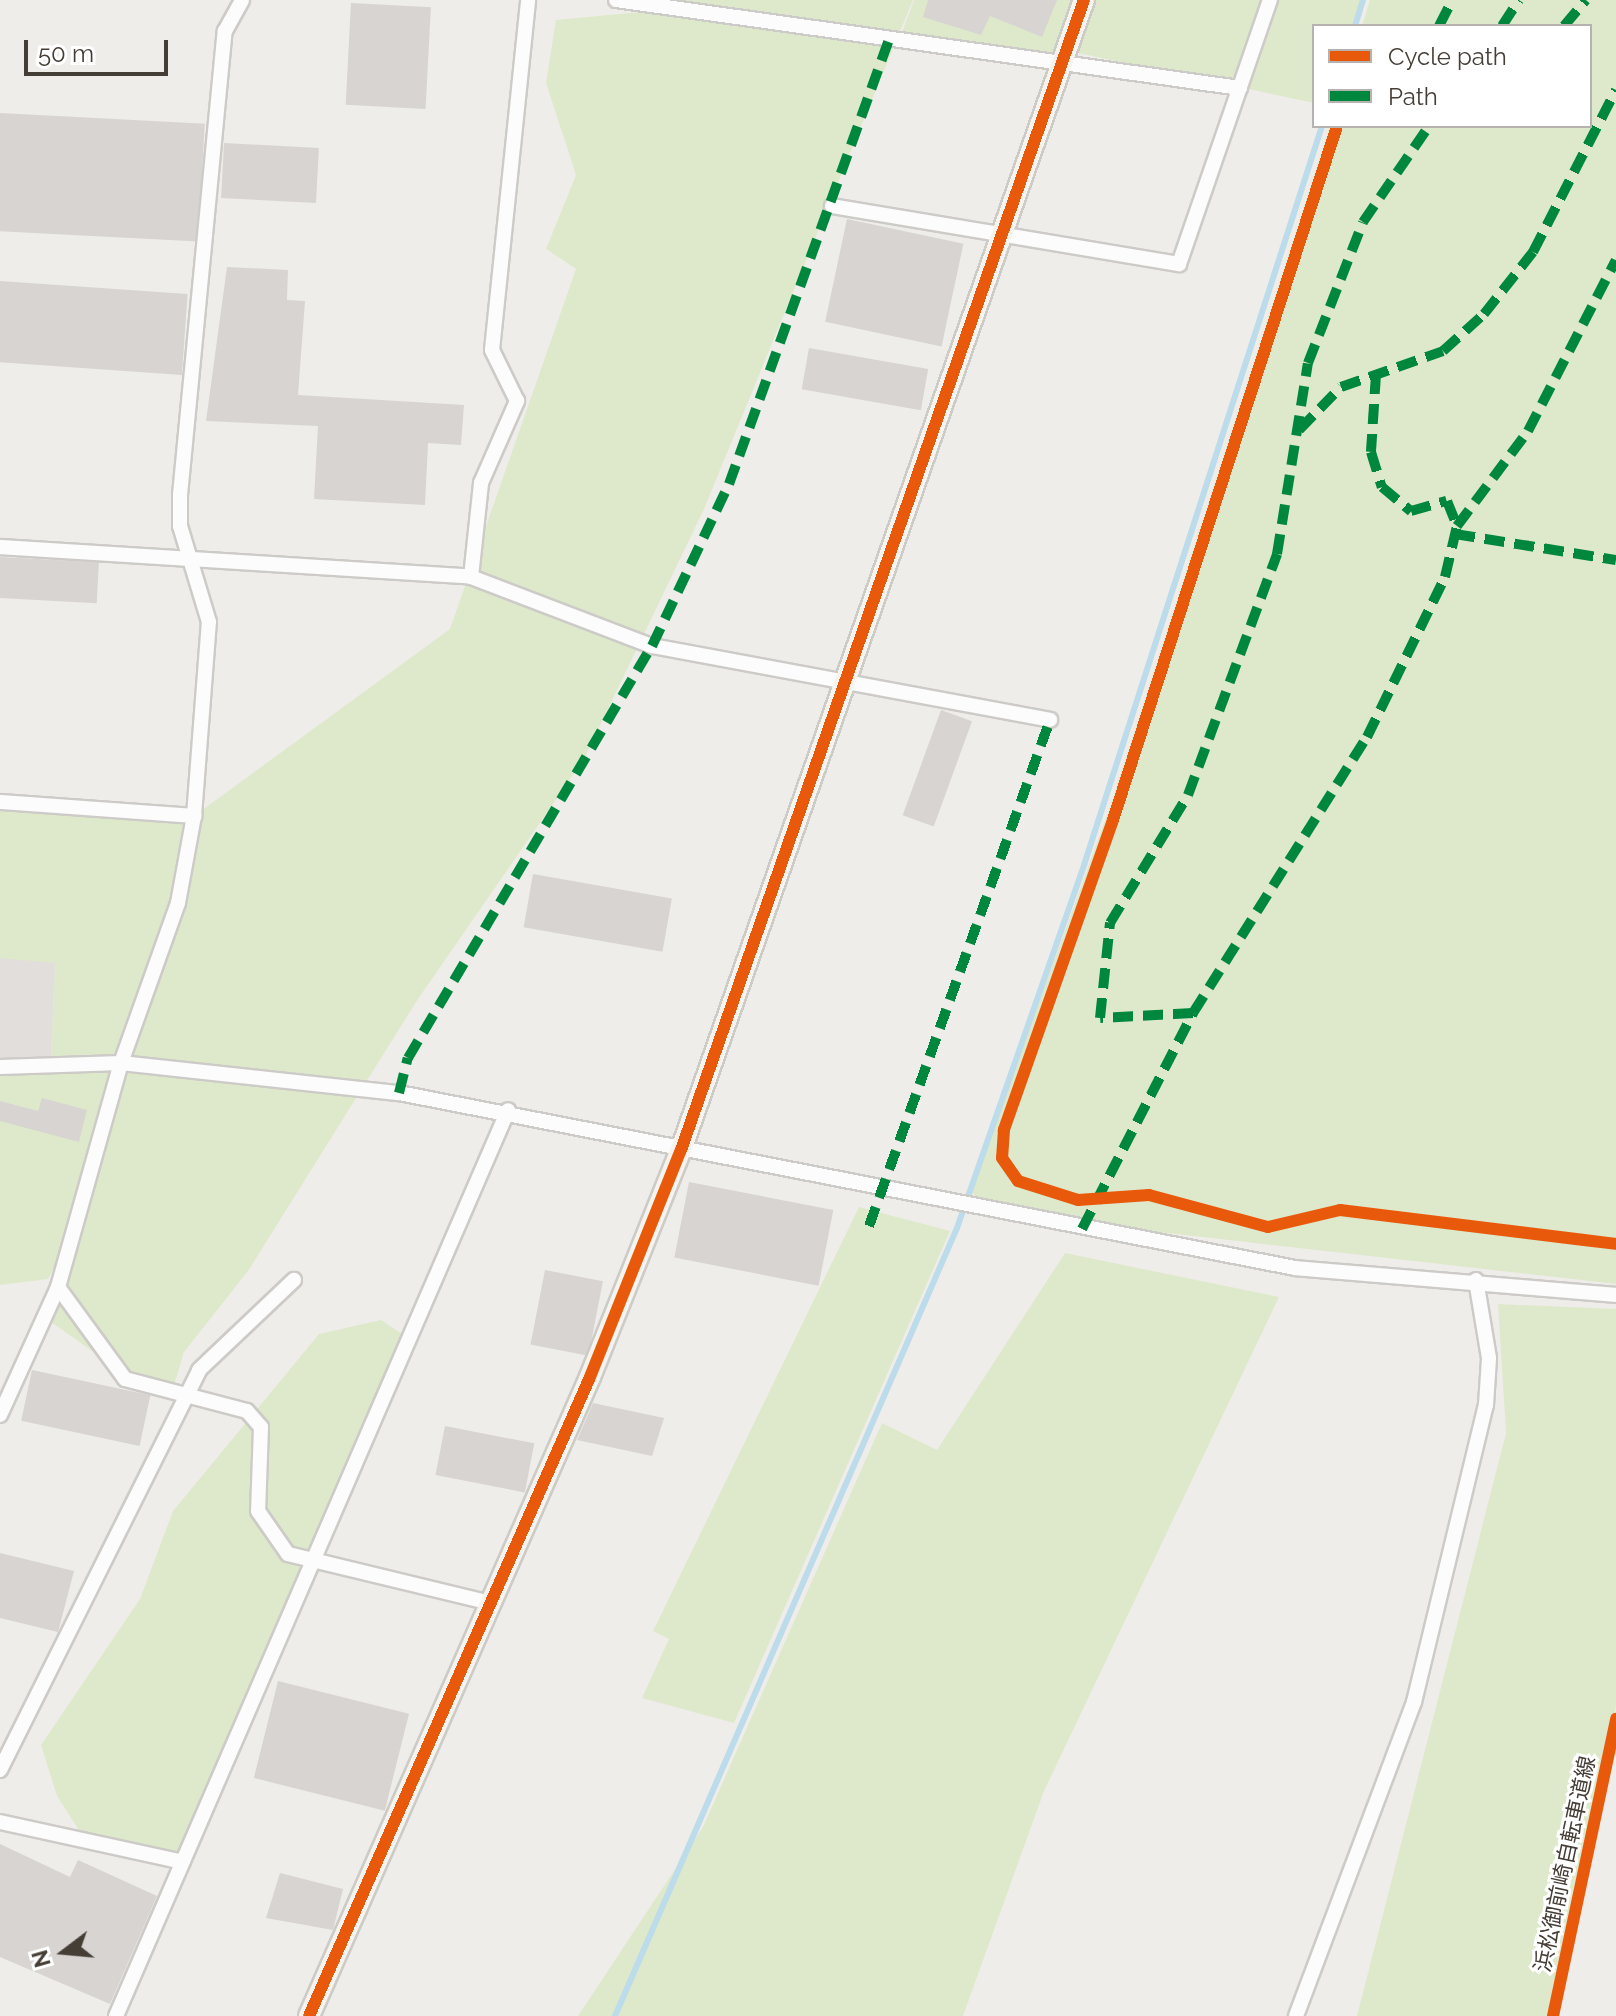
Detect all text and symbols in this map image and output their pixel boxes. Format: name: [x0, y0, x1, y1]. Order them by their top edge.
scale bar: [28, 24, 172, 74]
legend: [1312, 24, 1592, 128]
text: 50 m: [38, 39, 94, 68]
text: Cycle path: [1388, 42, 1507, 71]
text: Path: [1388, 82, 1438, 111]
street label: 浜松御前崎自転車道線: [1529, 1754, 1601, 1974]
north arrow: [24, 1912, 104, 1992]
text: N: [26, 1947, 56, 1970]

